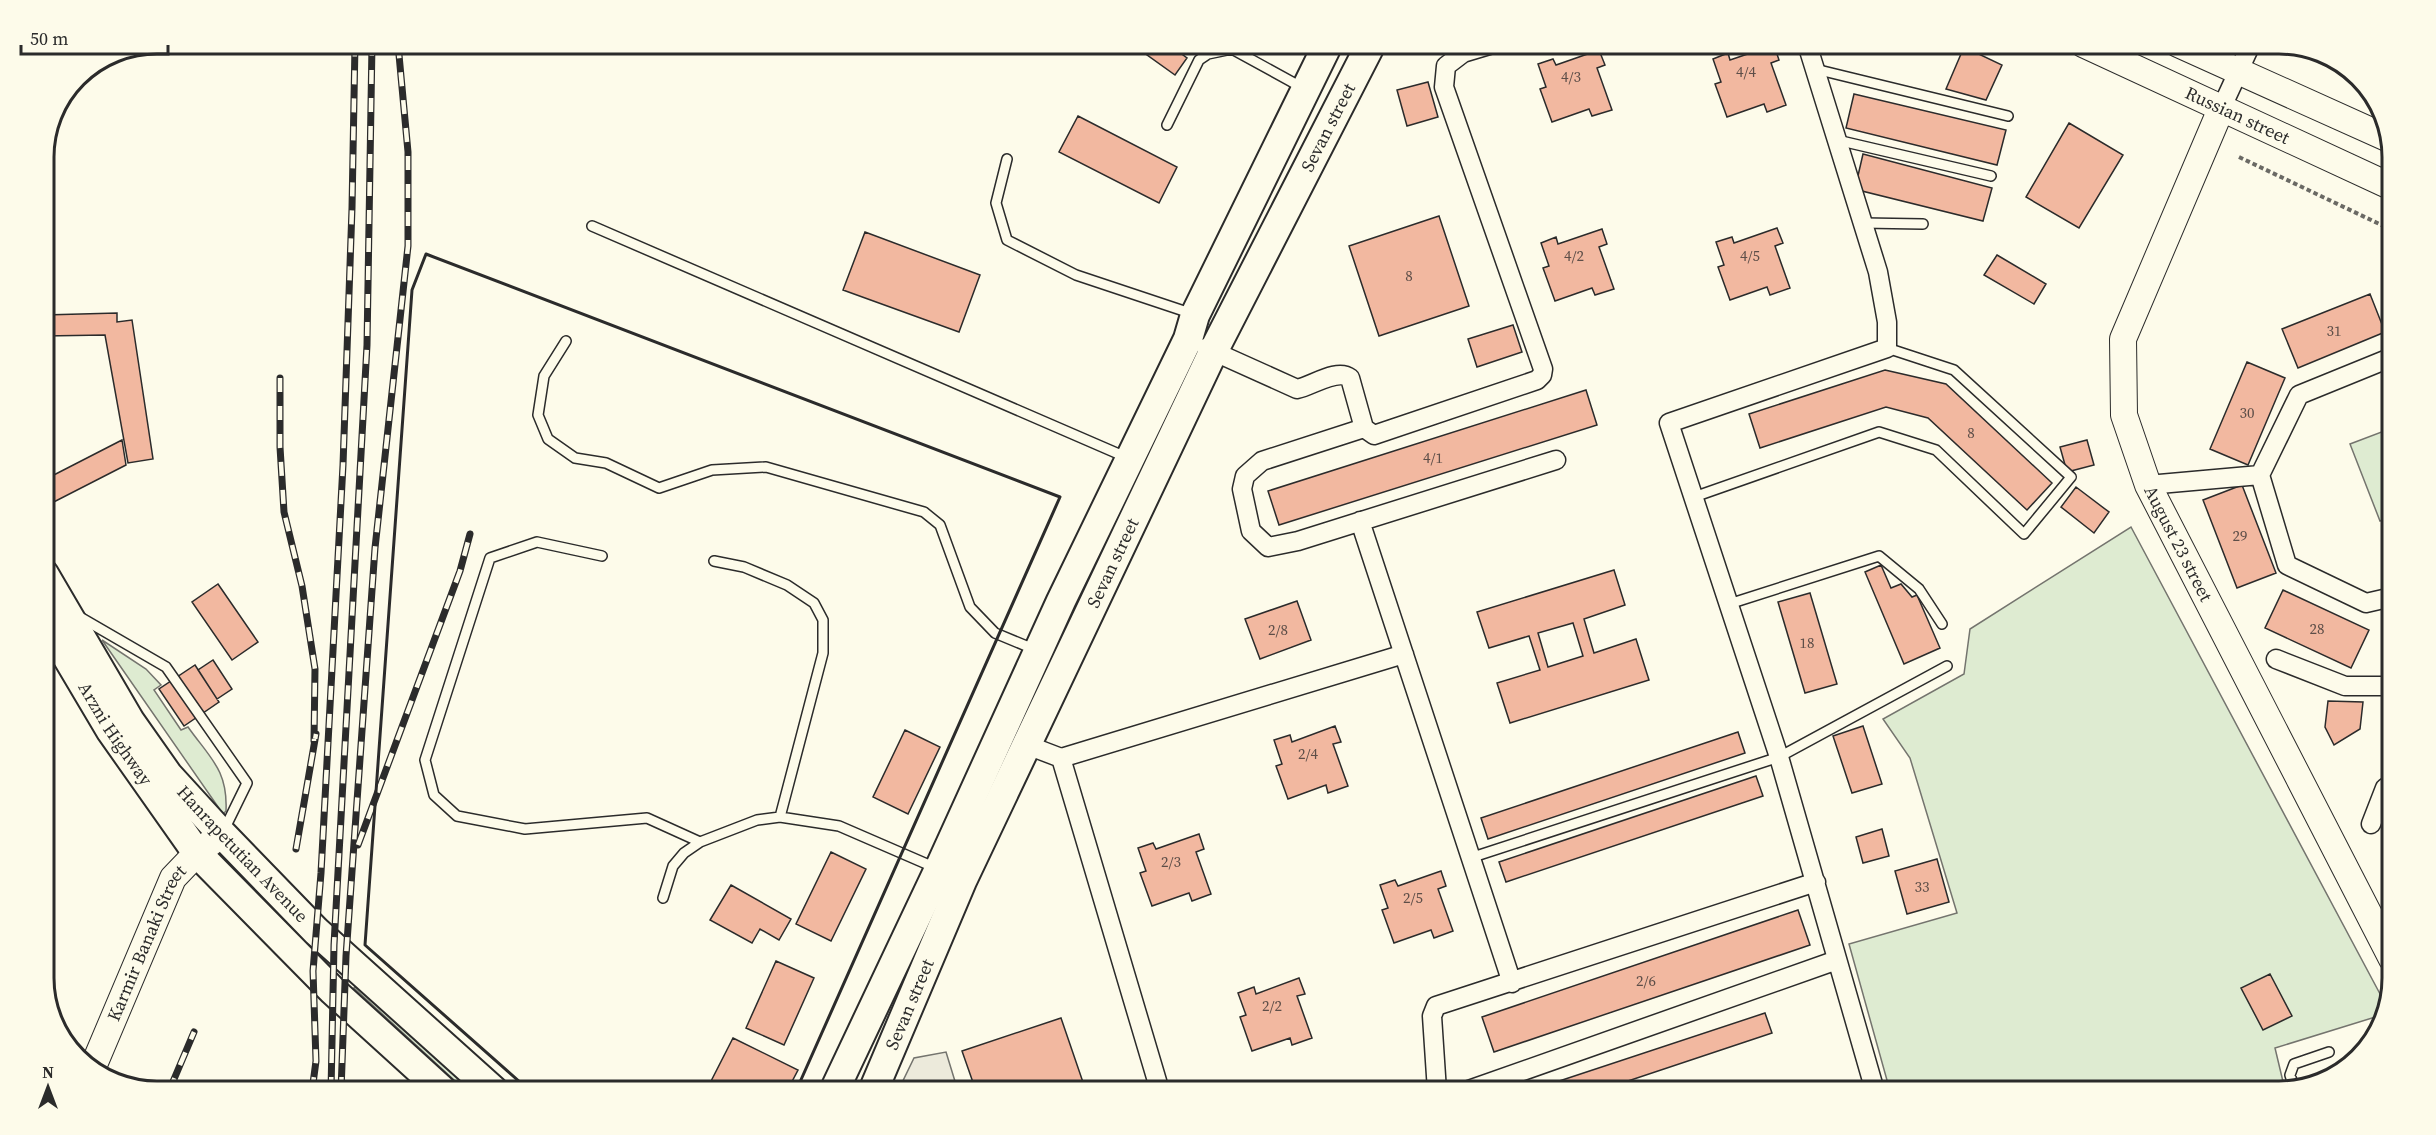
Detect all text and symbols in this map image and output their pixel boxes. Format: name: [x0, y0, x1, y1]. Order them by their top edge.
scale bar: [21, 18, 168, 56]
text: 50 m: [30, 26, 68, 51]
house number: 4/4: [1736, 61, 1756, 82]
house number: 4/3: [1561, 66, 1581, 87]
street label: Sevan street: [1295, 78, 1361, 176]
street label: Russian street: [2181, 80, 2294, 150]
house number: 4/2: [1564, 245, 1584, 266]
house number: 4/5: [1740, 245, 1760, 266]
house number: 8: [1405, 265, 1413, 286]
house number: 31: [2326, 320, 2342, 341]
house number: 30: [2239, 402, 2255, 423]
house number: 8: [1967, 422, 1975, 443]
house number: 4/1: [1423, 447, 1443, 468]
street label: August 23 street: [2138, 481, 2219, 606]
street label: Sevan street: [1080, 514, 1144, 612]
house number: 29: [2232, 525, 2248, 546]
house number: 28: [2309, 618, 2325, 639]
house number: 2/8: [1268, 619, 1288, 640]
house number: 18: [1799, 632, 1815, 653]
street label: Arzni Highway: [73, 677, 159, 791]
house number: 2/4: [1298, 743, 1318, 764]
street label: Hanrapetutian Avenue: [172, 780, 314, 928]
house number: 2/3: [1161, 851, 1181, 872]
street label: Karmir Banaki Street: [101, 859, 191, 1025]
house number: 33: [1914, 876, 1930, 897]
house number: 2/5: [1403, 887, 1423, 908]
street label: Sevan street: [879, 955, 940, 1054]
house number: 2/6: [1636, 970, 1656, 991]
house number: 2/2: [1262, 995, 1282, 1016]
north arrow: [18, 1057, 78, 1117]
text: N: [42, 1061, 54, 1083]

